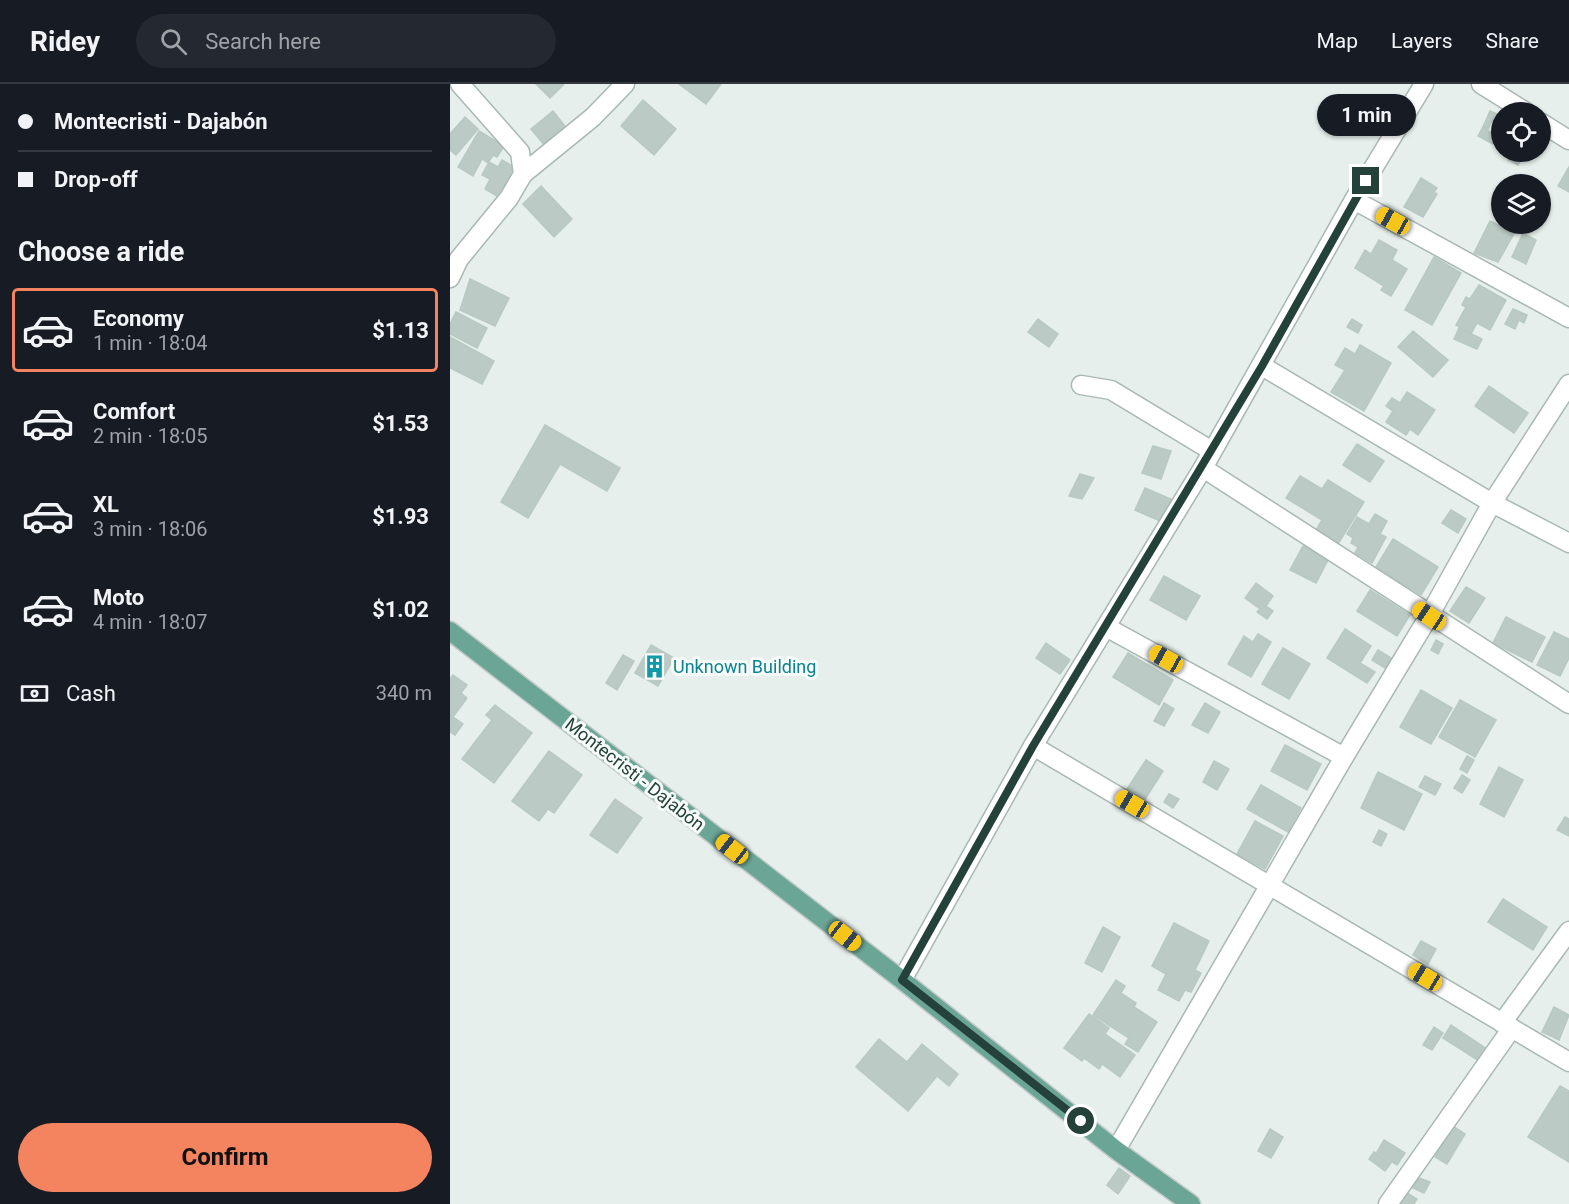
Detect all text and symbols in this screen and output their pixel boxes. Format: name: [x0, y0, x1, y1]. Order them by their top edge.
search box: [136, 14, 556, 68]
text: Ridey: [30, 25, 100, 58]
icon: search: [157, 25, 190, 58]
text: Search here: [205, 29, 321, 54]
text: Map: [1316, 29, 1358, 53]
text: Layers: [1391, 29, 1452, 53]
text: Share: [1485, 29, 1539, 53]
callout: 1 min: [1316, 94, 1416, 136]
map controls: [1491, 102, 1551, 234]
button: locate: [1491, 102, 1551, 162]
text: 1 min: [1341, 103, 1392, 127]
text: Montecristi - Dajabón: [54, 109, 268, 134]
text: Drop-off: [54, 167, 138, 192]
route end: [1352, 167, 1379, 194]
button: layers: [1491, 174, 1551, 234]
car: [1373, 204, 1413, 238]
text: Choose a ride: [18, 236, 184, 268]
icon: car: [21, 303, 75, 357]
text: Economy: [93, 306, 184, 331]
text: $1.13: [372, 318, 429, 343]
text: 1 min · 18:04: [93, 331, 208, 355]
icon: car: [21, 396, 75, 450]
text: Comfort: [93, 399, 175, 424]
text: $1.53: [372, 411, 429, 436]
text: 2 min · 18:05: [93, 424, 208, 448]
icon: car: [21, 489, 75, 543]
text: XL: [93, 492, 119, 517]
text: $1.93: [372, 504, 429, 529]
text: 3 min · 18:06: [93, 517, 208, 541]
icon: car: [21, 582, 75, 636]
text: Moto: [93, 585, 144, 610]
text: $1.02: [372, 597, 429, 622]
car: [1409, 599, 1449, 633]
text: 4 min · 18:07: [93, 610, 208, 634]
car: [1146, 642, 1186, 676]
building icon: Unknown Building: [642, 653, 668, 679]
place label: Unknown Building: [673, 656, 816, 677]
icon: cash: [18, 677, 51, 710]
text: Cash: [66, 681, 116, 706]
text: 340 m: [376, 681, 432, 705]
street label: Montecristi - Dajabón: [561, 713, 709, 835]
car: [1112, 787, 1152, 821]
car: [712, 831, 752, 867]
car: [825, 918, 865, 954]
car: [1405, 960, 1445, 994]
route start: [1067, 1107, 1094, 1134]
button: Confirm: [18, 1123, 432, 1192]

